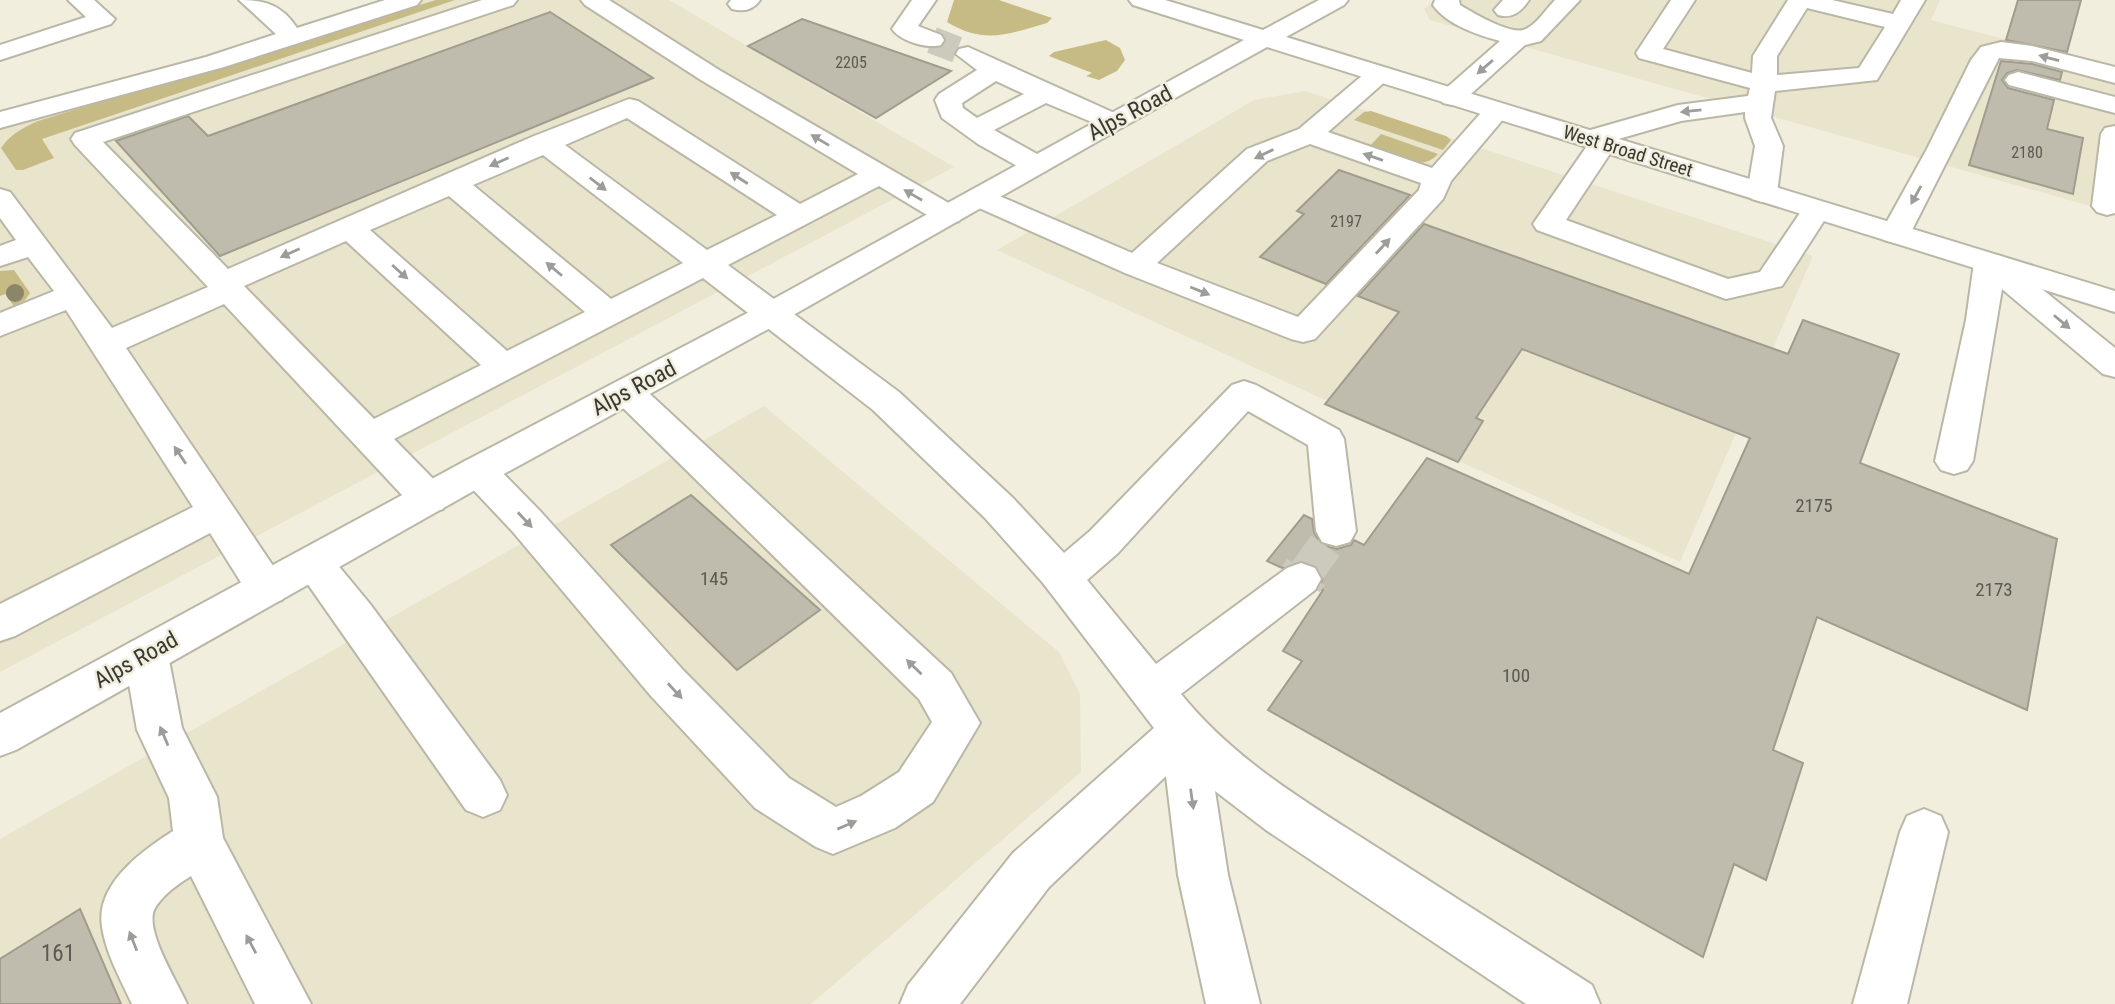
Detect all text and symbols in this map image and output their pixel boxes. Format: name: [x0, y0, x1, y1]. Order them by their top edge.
one-way arrow: [2038, 52, 2060, 63]
house number: 2205: [835, 53, 867, 72]
one-way arrow: [1477, 59, 1494, 75]
street label: Alps Road: [1083, 80, 1177, 146]
one-way arrow: [1680, 106, 1702, 117]
street label: West Broad Street: [1560, 120, 1696, 182]
one-way arrow: [811, 134, 830, 146]
house number: 2180: [2011, 143, 2043, 162]
one-way arrow: [1254, 148, 1274, 159]
one-way arrow: [1363, 151, 1384, 162]
one-way arrow: [489, 156, 509, 168]
one-way arrow: [730, 172, 749, 185]
one-way arrow: [589, 176, 607, 190]
one-way arrow: [1910, 186, 1922, 205]
one-way arrow: [904, 189, 923, 201]
house number: 2197: [1330, 212, 1362, 231]
one-way arrow: [1375, 238, 1391, 255]
one-way arrow: [280, 247, 300, 259]
one-way arrow: [546, 262, 563, 277]
one-way arrow: [391, 264, 409, 280]
one-way arrow: [1189, 286, 1210, 297]
one-way arrow: [2053, 314, 2070, 329]
street label: Alps Road: [587, 355, 681, 421]
one-way arrow: [174, 445, 187, 464]
house number: 2175: [1795, 494, 1833, 517]
one-way arrow: [517, 511, 533, 528]
house number: 145: [700, 567, 728, 590]
house number: 2173: [1975, 578, 2013, 601]
street label: Alps Road: [89, 626, 183, 694]
one-way arrow: [906, 659, 923, 675]
house number: 100: [1502, 664, 1530, 687]
one-way arrow: [667, 682, 683, 699]
one-way arrow: [158, 726, 170, 746]
one-way arrow: [1187, 788, 1198, 810]
one-way arrow: [837, 819, 857, 831]
one-way arrow: [128, 931, 139, 952]
one-way arrow: [246, 934, 257, 954]
house number: 161: [41, 940, 75, 967]

